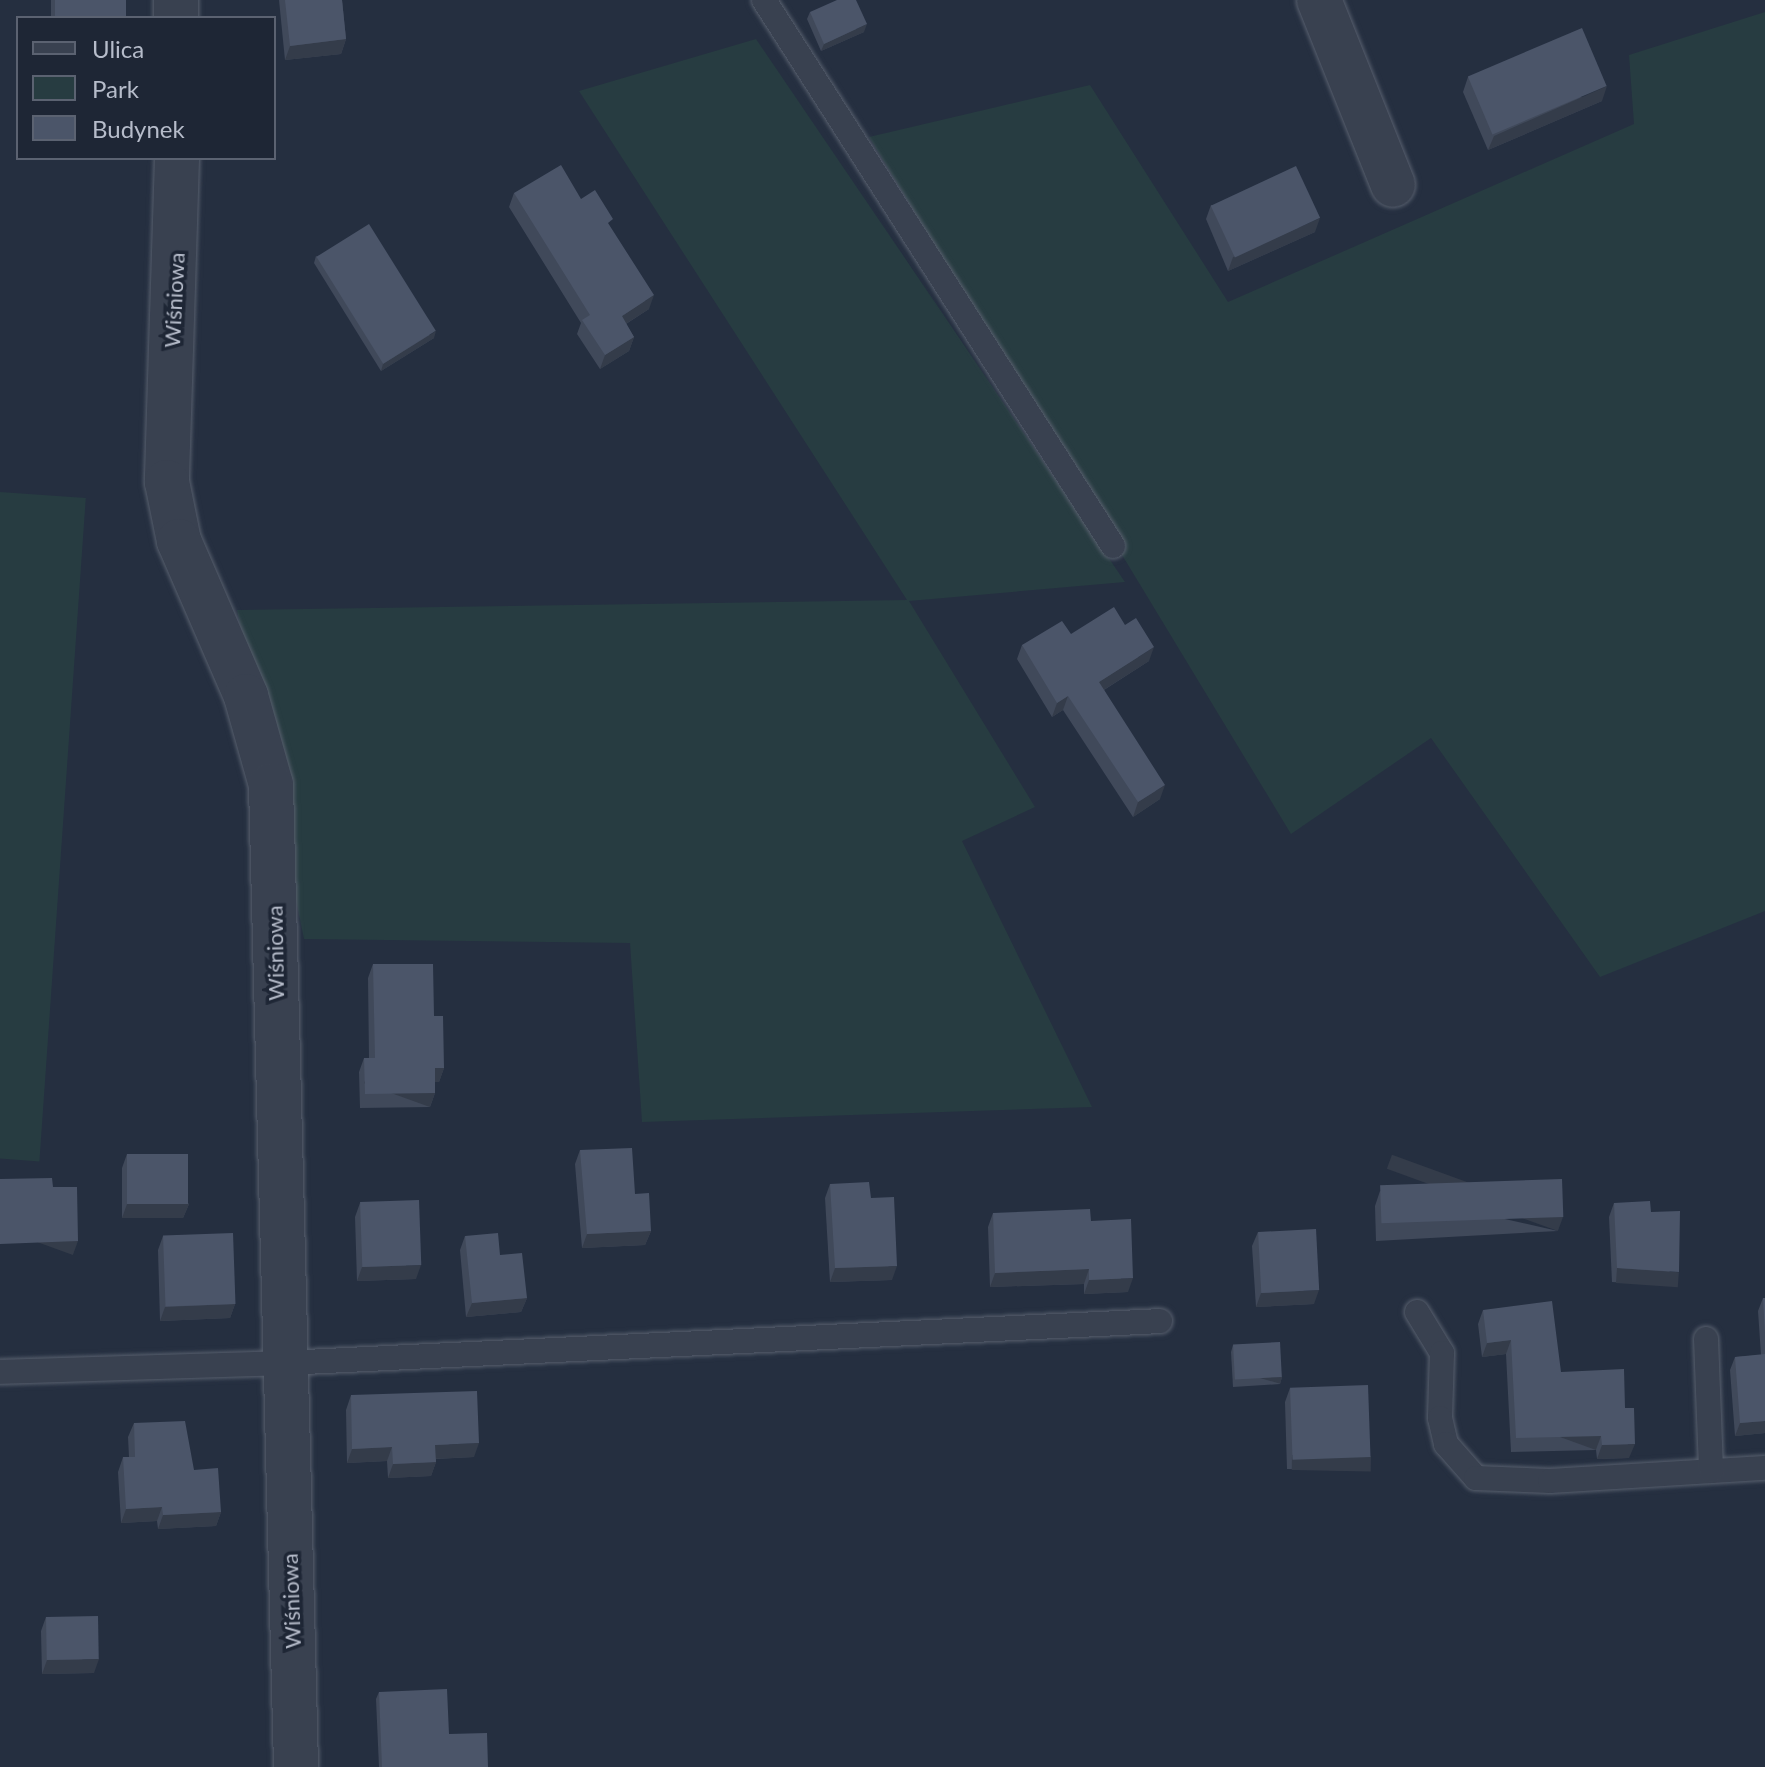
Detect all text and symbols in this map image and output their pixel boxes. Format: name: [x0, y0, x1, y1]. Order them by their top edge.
legend: [16, 16, 276, 160]
text: Ulica: [92, 34, 144, 63]
text: Park: [92, 74, 139, 103]
text: Budynek: [92, 114, 185, 143]
street label: Wiśniowa: [158, 252, 190, 348]
street label: Wiśniowa: [261, 905, 289, 1001]
street label: Wiśniowa: [276, 1553, 306, 1649]

